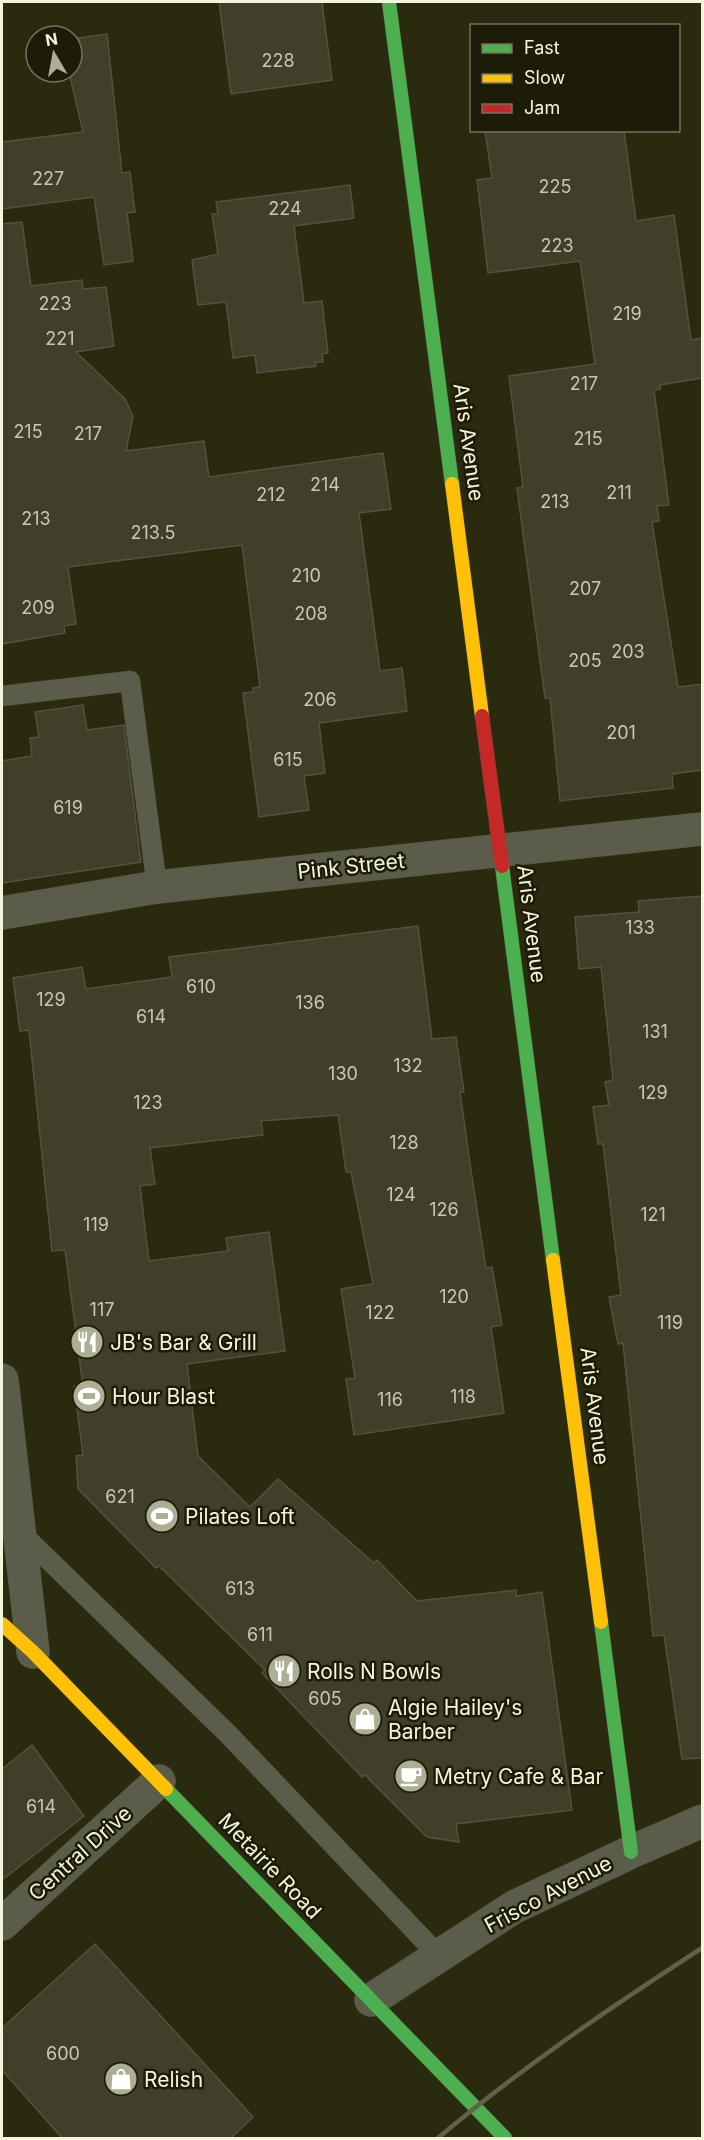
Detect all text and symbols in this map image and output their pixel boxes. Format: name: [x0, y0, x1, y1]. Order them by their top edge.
north arrow: [24, 24, 84, 84]
legend: [470, 24, 680, 132]
text: N: [44, 28, 59, 50]
text: Fast: [524, 37, 560, 58]
house number: 228: [261, 50, 295, 71]
text: Slow: [524, 67, 565, 88]
text: Jam: [524, 97, 560, 118]
house number: 227: [32, 168, 64, 189]
house number: 225: [539, 176, 571, 197]
house number: 224: [268, 198, 302, 219]
house number: 223: [540, 235, 574, 256]
house number: 223: [38, 293, 72, 314]
house number: 219: [612, 303, 642, 324]
house number: 221: [45, 328, 75, 349]
house number: 217: [570, 373, 598, 394]
street label: Aris Avenue: [448, 382, 490, 502]
house number: 215: [13, 421, 43, 442]
house number: 217: [74, 423, 102, 444]
house number: 215: [573, 428, 603, 449]
house number: 214: [310, 474, 340, 495]
house number: 211: [606, 482, 632, 503]
house number: 212: [256, 484, 286, 505]
house number: 213: [540, 491, 570, 512]
house number: 213: [21, 508, 51, 529]
house number: 213.5: [131, 522, 175, 543]
house number: 210: [291, 565, 321, 586]
house number: 207: [569, 578, 601, 599]
house number: 209: [21, 597, 55, 618]
house number: 208: [294, 603, 328, 624]
house number: 203: [611, 641, 645, 662]
house number: 205: [568, 650, 602, 671]
house number: 206: [303, 689, 337, 710]
house number: 201: [606, 722, 636, 743]
house number: 615: [273, 749, 303, 770]
house number: 619: [53, 797, 83, 818]
street label: Pink Street: [296, 848, 406, 884]
street label: Aris Avenue: [512, 864, 552, 984]
house number: 133: [625, 917, 655, 938]
house number: 610: [186, 976, 216, 997]
house number: 129: [36, 989, 66, 1010]
house number: 136: [295, 992, 325, 1013]
house number: 614: [136, 1006, 166, 1027]
house number: 131: [642, 1021, 668, 1042]
house number: 132: [393, 1055, 423, 1076]
house number: 130: [328, 1063, 358, 1084]
house number: 129: [638, 1082, 668, 1103]
house number: 123: [133, 1092, 163, 1113]
house number: 128: [389, 1132, 419, 1153]
house number: 124: [386, 1184, 416, 1205]
house number: 126: [429, 1199, 459, 1220]
house number: 121: [640, 1204, 666, 1225]
house number: 119: [83, 1214, 109, 1235]
house number: 120: [439, 1286, 469, 1307]
house number: 117: [90, 1299, 114, 1320]
house number: 122: [365, 1302, 395, 1323]
house number: 119: [657, 1312, 683, 1333]
restaurant icon: JB's Bar & Grill: [69, 1324, 105, 1360]
place label: JB's Bar & Grill: [110, 1330, 257, 1355]
street label: Aris Avenue: [575, 1346, 615, 1466]
sports icon: Hour Blast: [71, 1378, 107, 1414]
place label: Hour Blast: [112, 1384, 215, 1409]
house number: 118: [450, 1386, 476, 1407]
house number: 116: [377, 1389, 403, 1410]
house number: 621: [105, 1486, 135, 1507]
sports icon: Pilates Loft: [144, 1498, 180, 1534]
place label: Pilates Loft: [185, 1504, 295, 1529]
house number: 613: [225, 1578, 255, 1599]
house number: 611: [247, 1624, 273, 1645]
restaurant icon: Rolls N Bowls: [266, 1653, 302, 1689]
place label: Rolls N Bowls: [307, 1659, 441, 1684]
house number: 605: [308, 1688, 342, 1709]
place label: Algie Hailey's Barber: [388, 1695, 522, 1744]
shop icon: Algie Hailey's Barber: [347, 1701, 383, 1737]
cafe icon: Metry Cafe & Bar: [393, 1758, 429, 1794]
place label: Metry Cafe & Bar: [434, 1764, 603, 1789]
house number: 614: [26, 1796, 56, 1817]
street label: Central Drive: [23, 1800, 137, 1906]
street label: Metairie Road: [213, 1808, 327, 1924]
street label: Frisco Avenue: [480, 1850, 616, 1938]
house number: 600: [46, 2043, 80, 2064]
shop icon: Relish: [103, 2061, 139, 2097]
place label: Relish: [144, 2067, 203, 2092]

